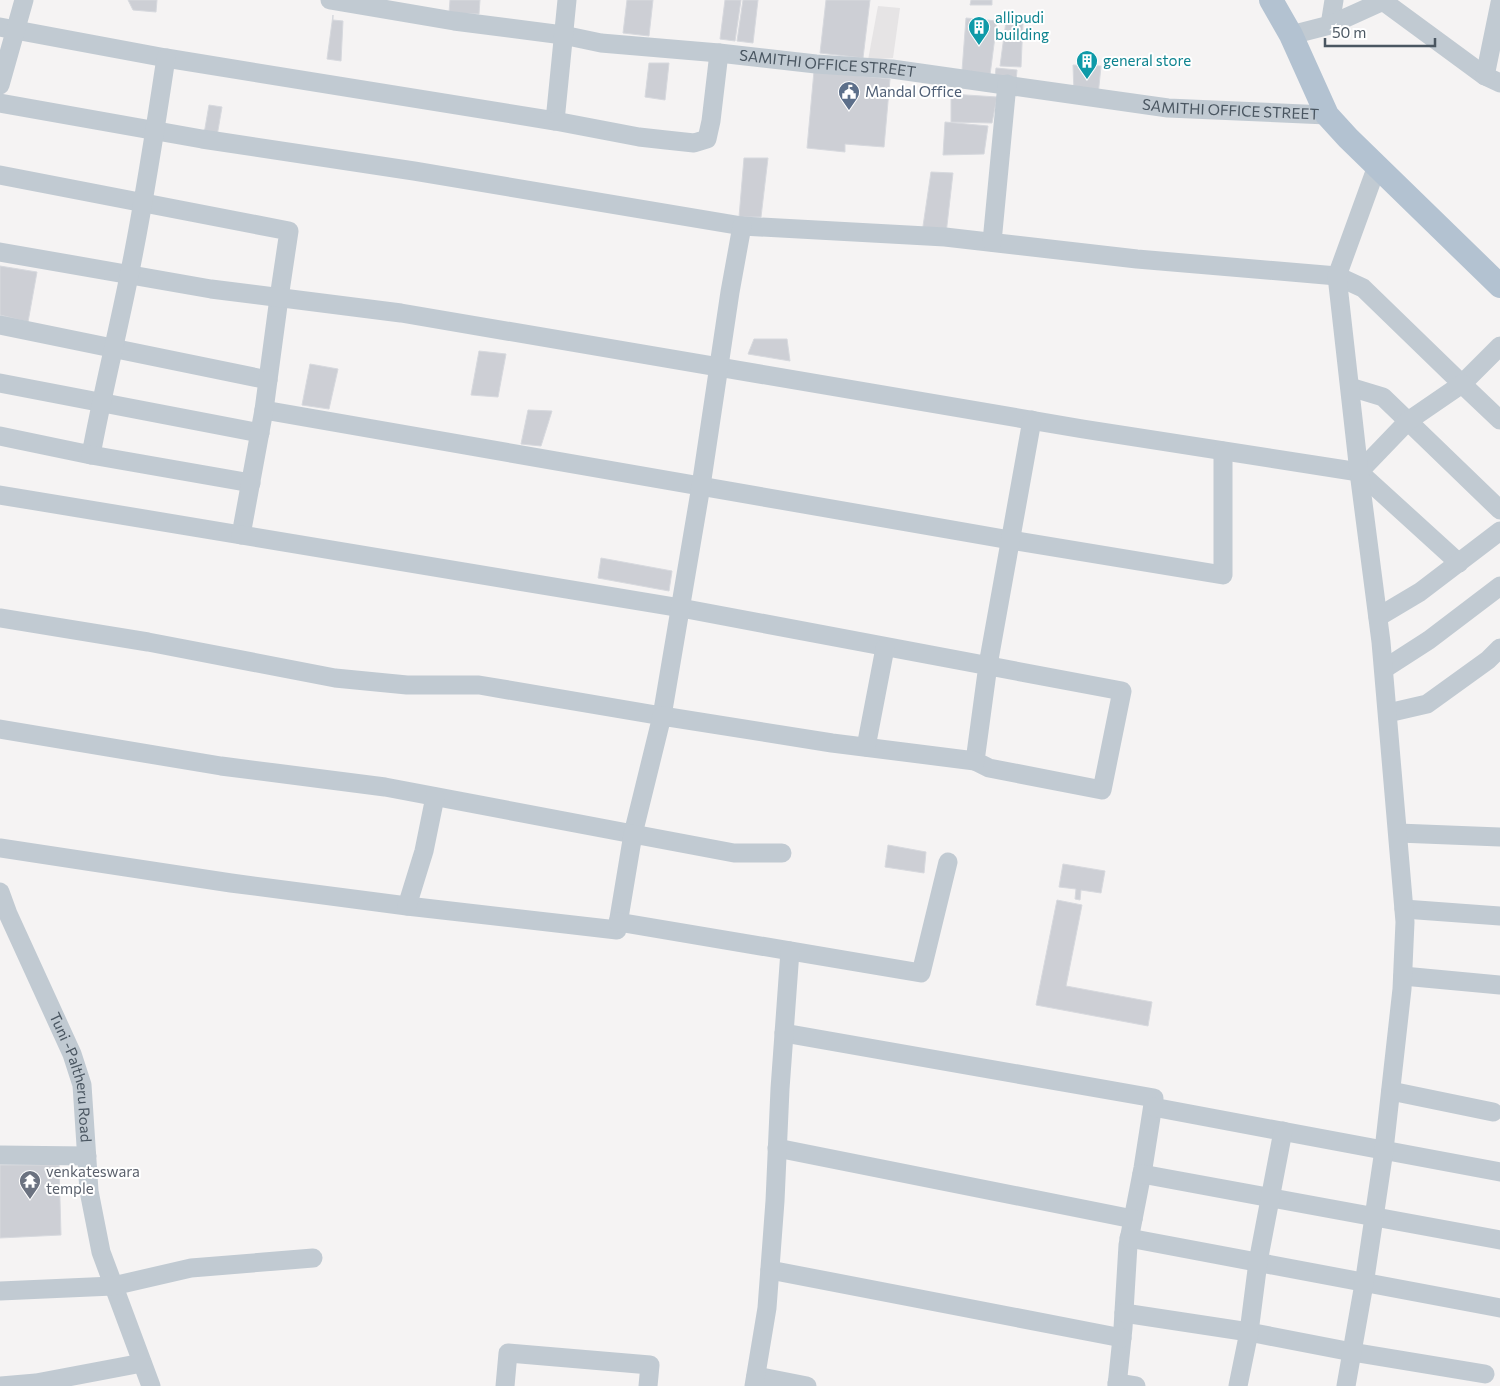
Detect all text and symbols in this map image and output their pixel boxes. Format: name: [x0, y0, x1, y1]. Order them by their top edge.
place label: allipudi building: [995, 8, 1049, 43]
building icon: allipudi building: [967, 15, 991, 46]
scale bar: [1325, 15, 1435, 47]
text: 50 m: [1332, 23, 1366, 41]
street label: SAMITHI OFFICE STREET: [738, 45, 917, 80]
building icon: general store: [1075, 49, 1099, 80]
place label: general store: [1103, 51, 1191, 69]
public building icon: Mandal Office: [837, 80, 861, 111]
place label: Mandal Office: [865, 82, 962, 100]
street label: SAMITHI OFFICE STREET: [1141, 94, 1320, 123]
street label: Tuni -Paltheru Road: [46, 1009, 96, 1143]
place label: venkateswara temple: [46, 1162, 140, 1197]
temple icon: venkateswara temple: [18, 1169, 42, 1200]

